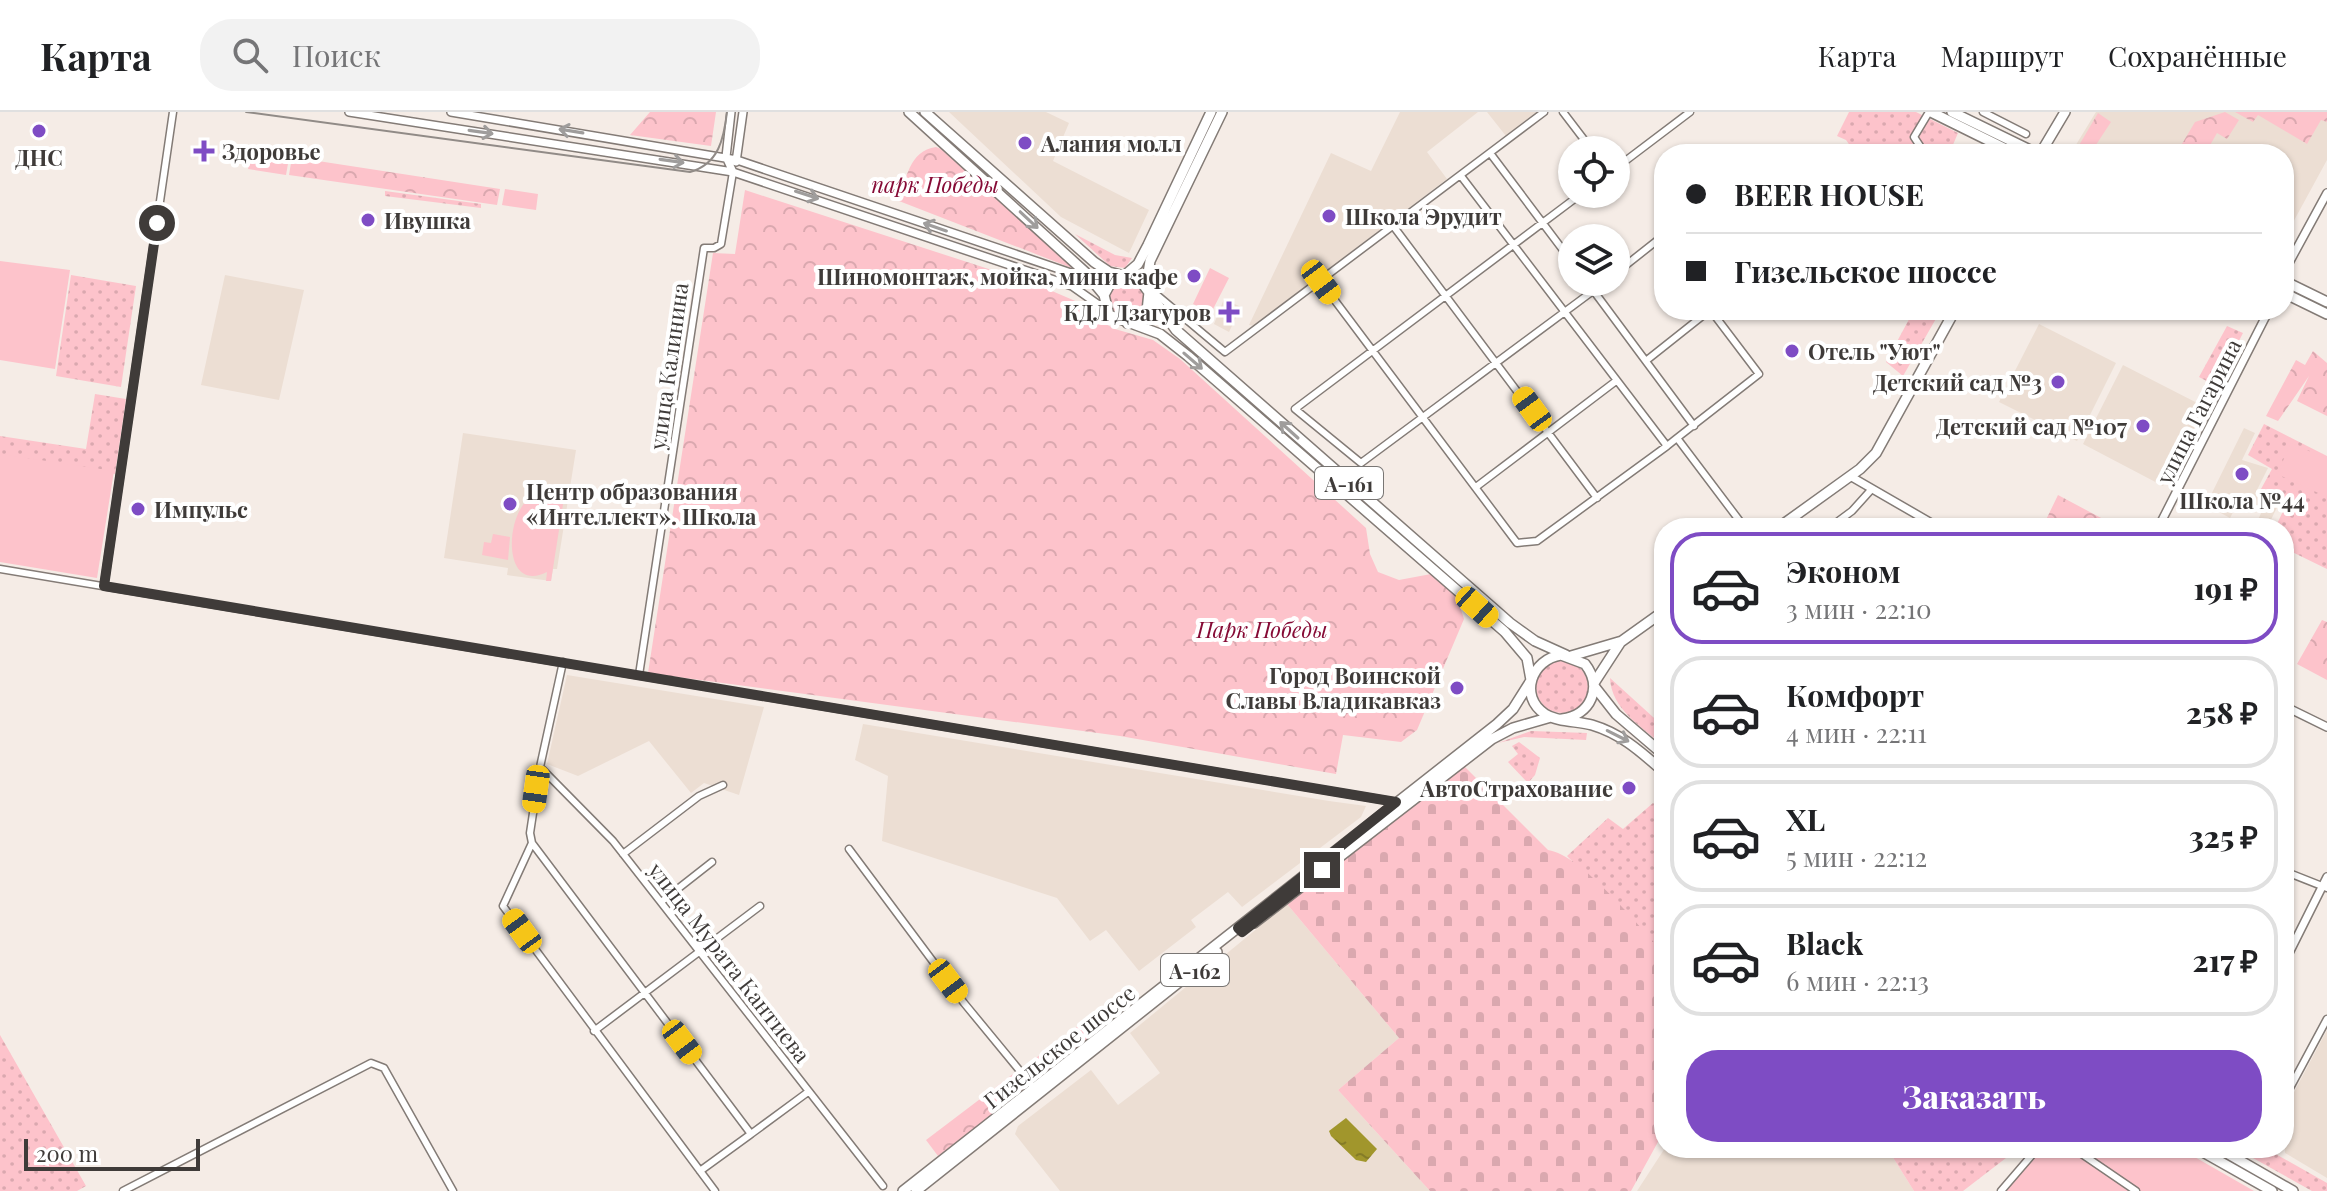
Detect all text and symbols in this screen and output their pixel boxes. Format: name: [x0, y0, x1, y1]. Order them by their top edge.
search box: [200, 19, 760, 91]
text: Карта: [40, 30, 152, 81]
icon: search: [228, 33, 272, 77]
text: Поиск: [292, 35, 381, 75]
text: Карта: [1818, 37, 1896, 74]
text: Маршрут: [1940, 37, 2064, 74]
text: Сохранённые: [2108, 37, 2287, 74]
marker: ДНС: [30, 122, 48, 140]
one-way arrow: [559, 122, 584, 137]
one-way arrow: [468, 125, 493, 140]
place label: Алания молл: [1040, 128, 1182, 158]
marker: Алания молл: [1016, 134, 1034, 152]
place label: Здоровье: [222, 136, 321, 166]
map controls: [1558, 136, 1630, 296]
button: locate: [1558, 136, 1630, 208]
marker: Здоровье: [193, 140, 215, 162]
place label: ДНС: [15, 142, 63, 172]
one-way arrow: [659, 154, 684, 169]
park label: парк Победы: [871, 169, 999, 199]
text: BEER HOUSE: [1734, 174, 1924, 214]
one-way arrow: [794, 188, 820, 203]
place label: Школа Эрудит: [1345, 201, 1502, 231]
route start: [139, 205, 175, 241]
place label: Ивушка: [384, 205, 472, 235]
marker: Школа Эрудит: [1320, 207, 1338, 225]
marker: Ивушка: [359, 211, 377, 229]
one-way arrow: [1019, 211, 1039, 229]
one-way arrow: [923, 218, 948, 233]
button: layers: [1558, 224, 1630, 296]
text: Гизельское шоссе: [1734, 251, 1997, 291]
car: [1297, 256, 1345, 308]
place label: Шиномонтаж, мойка, мини кафе: [817, 261, 1178, 291]
marker: Шиномонтаж, мойка, мини кафе: [1185, 267, 1203, 285]
street label: улица Калинина: [641, 280, 695, 453]
place label: КДЛ Дзагуров: [1063, 297, 1211, 327]
marker: КДЛ Дзагуров: [1218, 301, 1240, 323]
street label: улица Гагарина: [2148, 333, 2247, 490]
place label: Отель "Уют": [1808, 336, 1941, 366]
marker: Отель "Уют": [1783, 342, 1801, 360]
one-way arrow: [1182, 351, 1202, 369]
place label: Детский сад №3: [1873, 367, 2042, 397]
marker: Детский сад №3: [2049, 373, 2067, 391]
car: [1508, 383, 1556, 435]
place label: Детский сад №107: [1936, 411, 2127, 441]
marker: Детский сад №107: [2134, 417, 2152, 435]
one-way arrow: [1280, 421, 1300, 439]
marker: Школа №44: [2233, 465, 2251, 483]
road number: А-161: [1315, 467, 1383, 499]
place label: Центр образования «Интеллект». Школа: [526, 476, 757, 531]
place label: Школа №44: [2179, 485, 2305, 515]
place label: Импульс: [154, 494, 248, 524]
marker: Центр образования «Интеллект». Школа: [501, 495, 519, 513]
marker: Импульс: [129, 500, 147, 518]
text: Эконом: [1786, 551, 1901, 591]
icon: car: [1690, 552, 1762, 624]
text: 191 ₽: [2193, 568, 2258, 608]
car: [1451, 582, 1503, 632]
text: 3 мин · 22:10: [1786, 591, 1932, 626]
park label: Парк Победы: [1196, 614, 1327, 644]
place label: Город Воинской Славы Владикавказ: [1226, 660, 1441, 715]
text: Комфорт: [1786, 675, 1924, 715]
icon: car: [1690, 676, 1762, 748]
marker: Город Воинской Славы Владикавказ: [1448, 679, 1466, 697]
text: 258 ₽: [2186, 692, 2258, 732]
text: 4 мин · 22:11: [1786, 715, 1927, 750]
one-way arrow: [1606, 729, 1630, 744]
car: [521, 764, 551, 814]
place label: АвтоСтрахование: [1419, 773, 1613, 803]
marker: АвтоСтрахование: [1620, 779, 1638, 797]
text: XL: [1786, 799, 1825, 839]
icon: car: [1690, 800, 1762, 872]
text: 325 ₽: [2189, 816, 2258, 856]
text: 5 мин · 22:12: [1786, 839, 1927, 874]
route end: [1304, 852, 1340, 888]
street label: улица Мурата Кантиева: [642, 855, 818, 1068]
car: [498, 905, 546, 957]
text: Black: [1786, 923, 1863, 963]
icon: car: [1690, 924, 1762, 996]
text: 217 ₽: [2192, 940, 2258, 980]
road number: А-162: [1161, 954, 1229, 986]
car: [924, 955, 972, 1007]
text: 6 мин · 22:13: [1786, 963, 1929, 998]
street label: Гизельское шоссе: [977, 977, 1141, 1115]
car: [658, 1016, 706, 1068]
button: Заказать: [1686, 1050, 2262, 1142]
scale bar: [24, 1135, 200, 1171]
text: 200 m: [36, 1138, 98, 1168]

